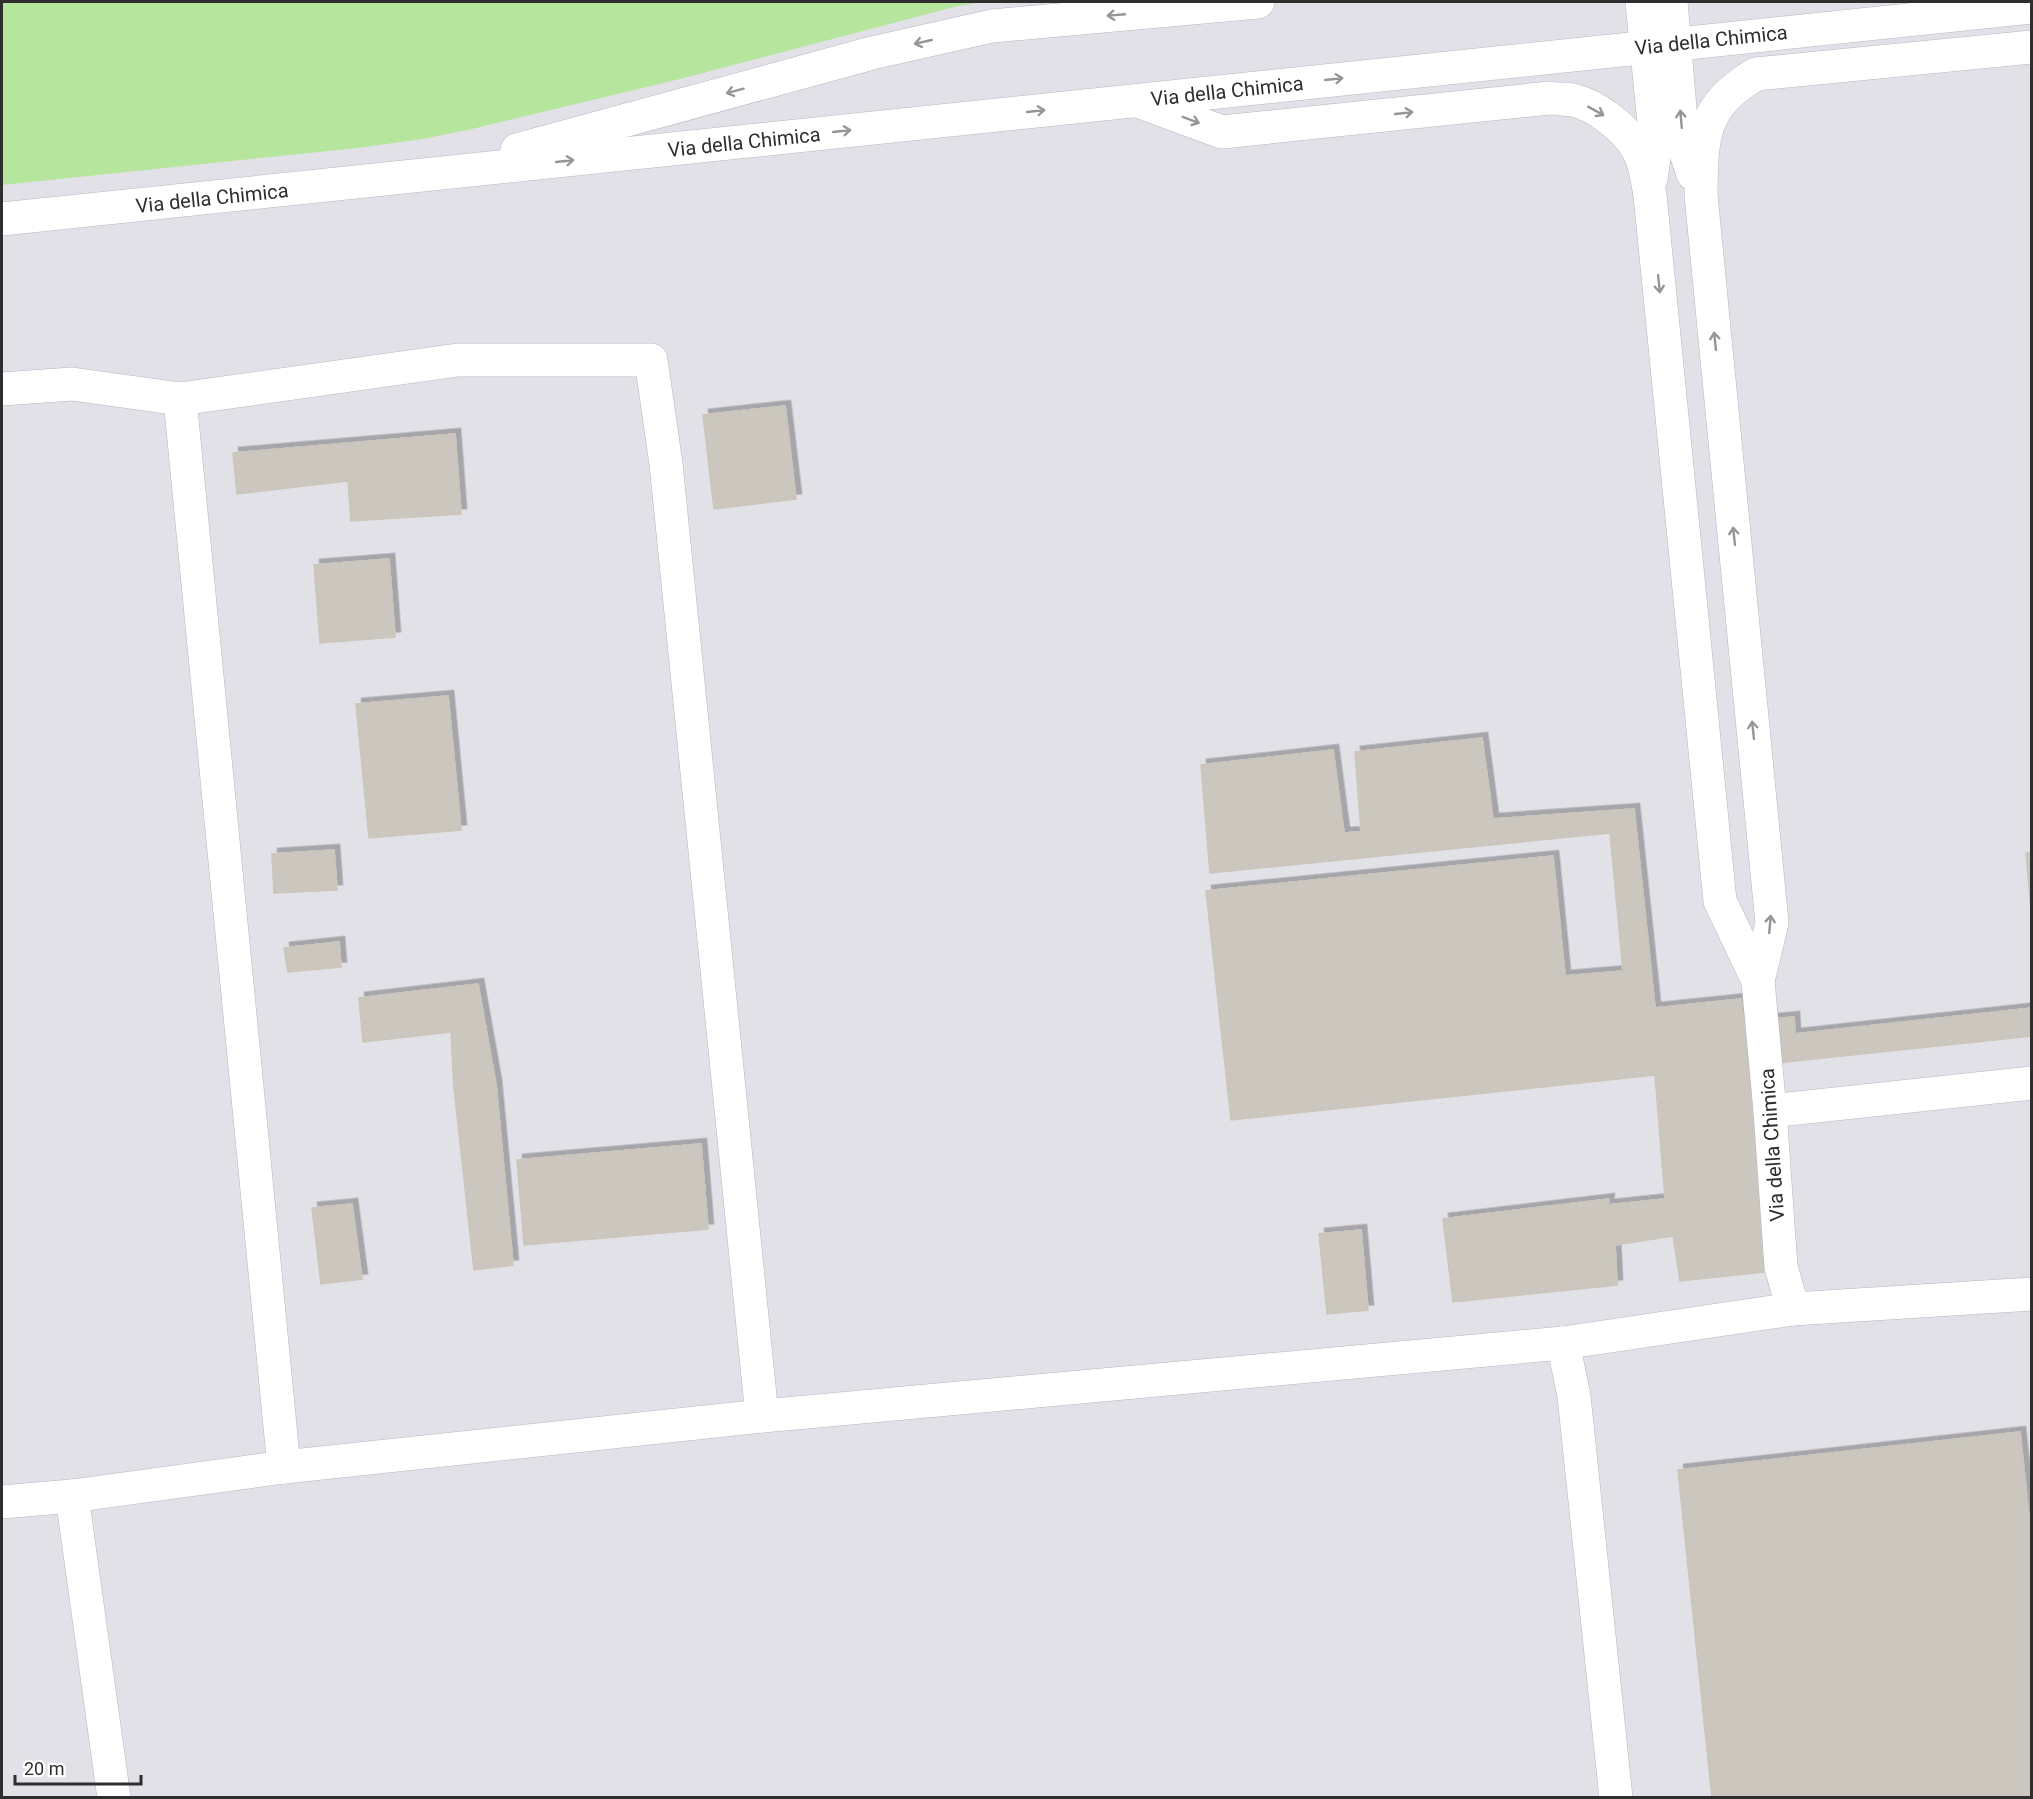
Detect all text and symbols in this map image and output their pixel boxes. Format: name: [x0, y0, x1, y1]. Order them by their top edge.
one-way arrow: [1107, 10, 1127, 21]
street label: Via della Chimica: [1633, 20, 1789, 60]
one-way arrow: [914, 36, 933, 48]
street label: Via della Chimica: [1149, 71, 1305, 111]
one-way arrow: [1324, 73, 1344, 84]
one-way arrow: [725, 85, 744, 97]
one-way arrow: [1026, 105, 1046, 116]
one-way arrow: [1586, 106, 1604, 117]
one-way arrow: [1394, 107, 1413, 118]
one-way arrow: [1675, 109, 1686, 129]
one-way arrow: [1181, 116, 1200, 127]
street label: Via della Chimica: [666, 122, 822, 162]
one-way arrow: [832, 125, 852, 136]
one-way arrow: [554, 155, 574, 166]
street label: Via della Chimica: [134, 178, 290, 218]
one-way arrow: [1654, 274, 1665, 294]
one-way arrow: [1709, 332, 1720, 352]
one-way arrow: [1728, 526, 1739, 546]
one-way arrow: [1747, 720, 1758, 740]
one-way arrow: [1765, 914, 1776, 934]
street label: Via della Chimica: [1755, 1068, 1789, 1222]
scale bar: [15, 1748, 141, 1786]
text: 20 m: [24, 1758, 64, 1779]

